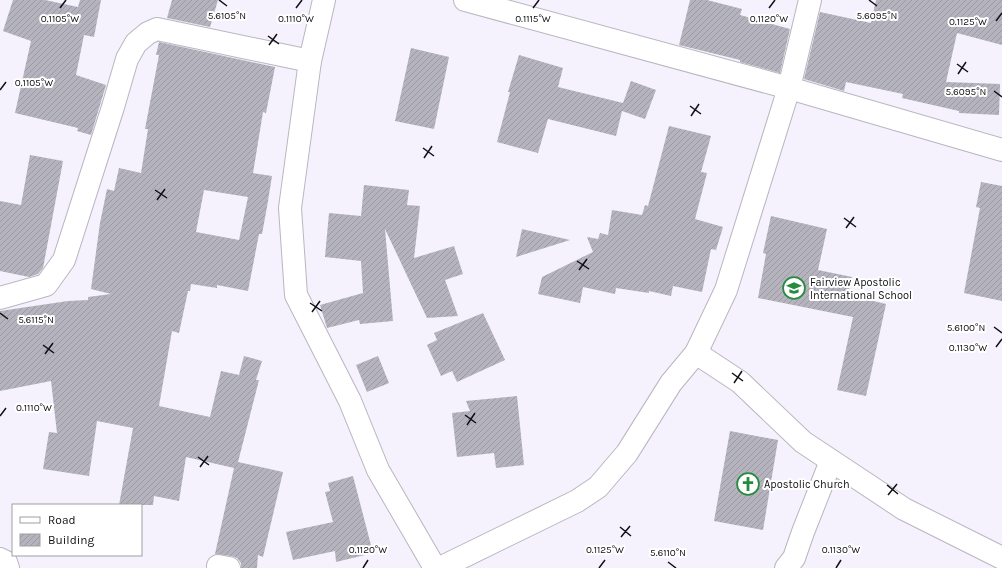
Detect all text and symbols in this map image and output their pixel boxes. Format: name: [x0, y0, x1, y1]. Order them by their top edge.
text: 5.6105°N: [208, 10, 246, 22]
text: 5.6095°N: [857, 10, 897, 22]
text: 0.1105°W: [41, 13, 79, 25]
text: 0.1110°W: [278, 13, 314, 25]
text: 0.1115°W: [515, 13, 551, 25]
text: 0.1120°W: [750, 13, 788, 25]
text: 0.1125°W: [949, 16, 987, 28]
text: 0.1105°W: [15, 77, 53, 89]
text: 5.6095°N: [946, 86, 986, 98]
school or university icon: Fairview Apostolic International School: [781, 275, 807, 301]
place label: Fairview Apostolic International School: [810, 276, 912, 302]
text: 5.6115°N: [18, 314, 54, 326]
text: 5.6100°N: [947, 322, 985, 334]
text: 0.1130°W: [949, 342, 987, 354]
text: 0.1110°W: [16, 402, 52, 414]
church icon: Apostolic Church: [735, 471, 761, 497]
place label: Apostolic Church: [764, 478, 850, 491]
legend: [12, 504, 142, 556]
text: Road: [48, 513, 76, 527]
text: Building: [48, 533, 95, 547]
text: 0.1120°W: [349, 544, 387, 556]
text: 0.1125°W: [586, 544, 624, 556]
text: 0.1130°W: [822, 544, 860, 556]
text: 5.6110°N: [650, 547, 686, 559]

